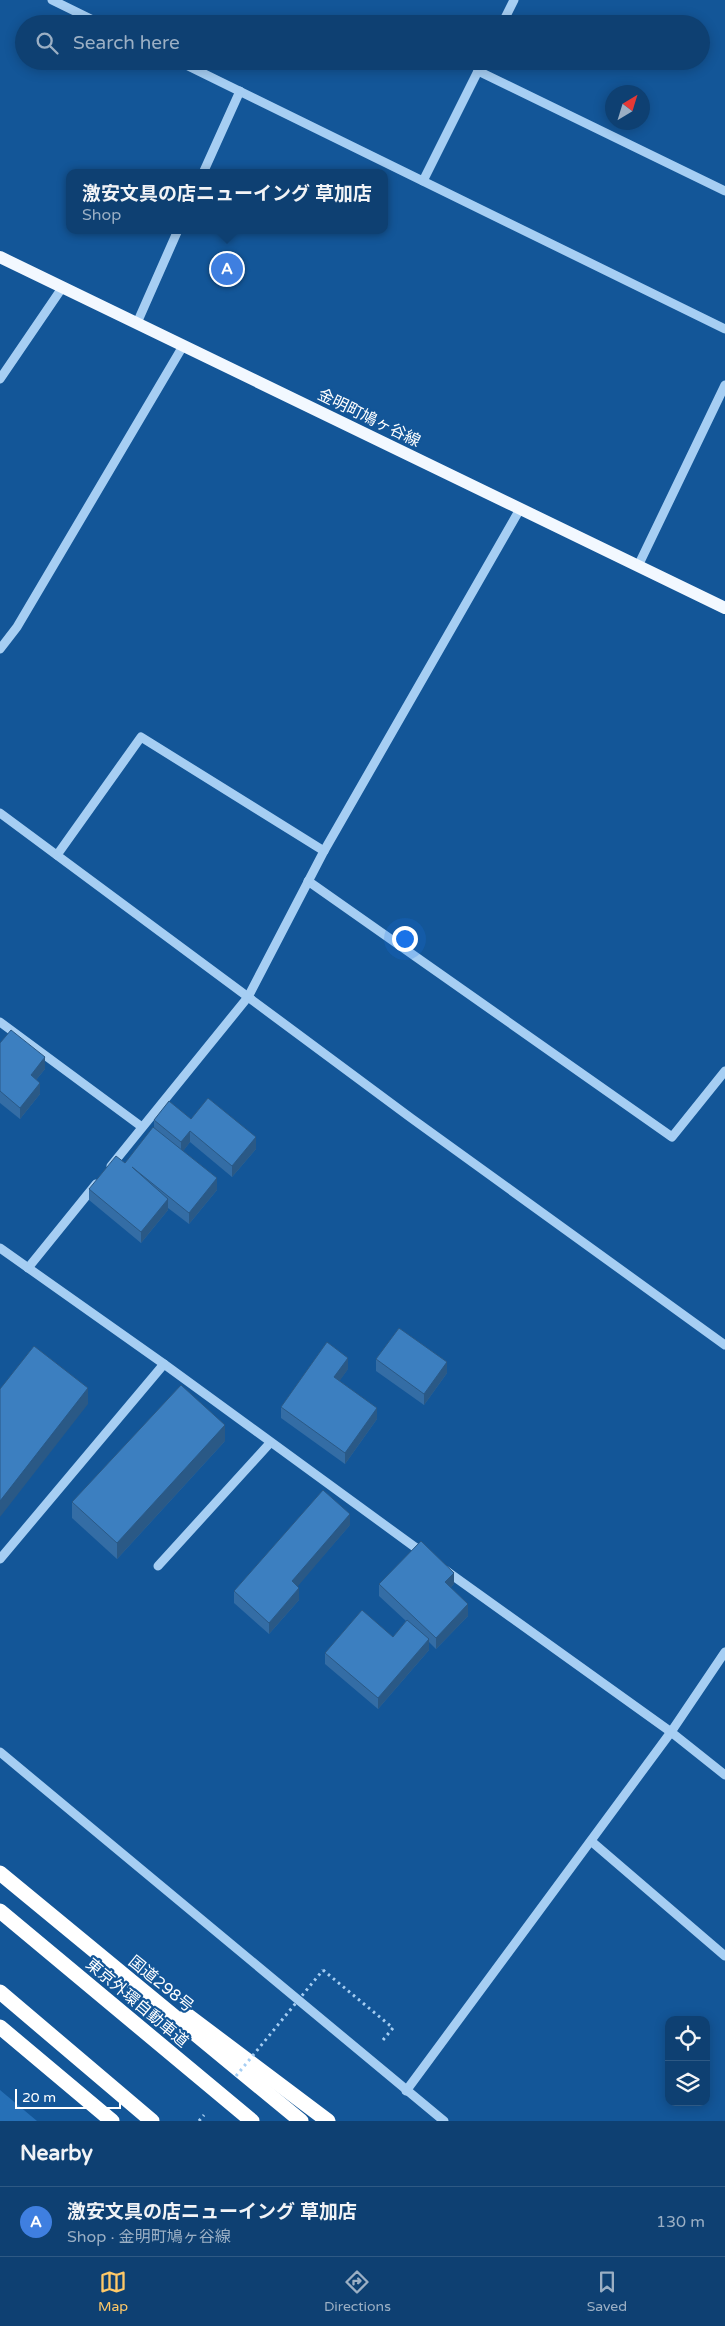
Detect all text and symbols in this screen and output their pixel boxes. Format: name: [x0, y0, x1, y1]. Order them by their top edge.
search box: [15, 15, 710, 70]
icon: search: [33, 29, 61, 57]
text: Search here: [73, 32, 180, 54]
north arrow: [605, 85, 650, 130]
popup: [66, 169, 388, 234]
text: 激安文具の店ニューイング 草加店: [82, 183, 372, 205]
text: Shop: [82, 205, 121, 225]
pin: A: [211, 250, 243, 288]
street label: 金明町鳩ヶ谷線: [314, 384, 424, 452]
your location: [392, 926, 418, 952]
street label: 国道298号: [124, 1952, 198, 2016]
street label: 東京外環自動車道: [82, 1954, 192, 2052]
map controls: [665, 2016, 710, 2106]
button: locate: [665, 2016, 710, 2061]
button: layers: [665, 2061, 710, 2106]
scale bar: [15, 2086, 121, 2109]
text: 20 m: [22, 2089, 56, 2106]
text: Nearby: [20, 2141, 93, 2166]
text: 激安文具の店ニューイング 草加店: [67, 2201, 357, 2223]
text: A: [30, 2212, 42, 2232]
text: 130 m: [656, 2212, 705, 2232]
text: Shop · 金明町鳩ヶ谷線: [67, 2227, 231, 2247]
tab: Map: [98, 2268, 128, 2315]
tab: Directions: [324, 2268, 391, 2315]
tab: Saved: [587, 2268, 627, 2315]

